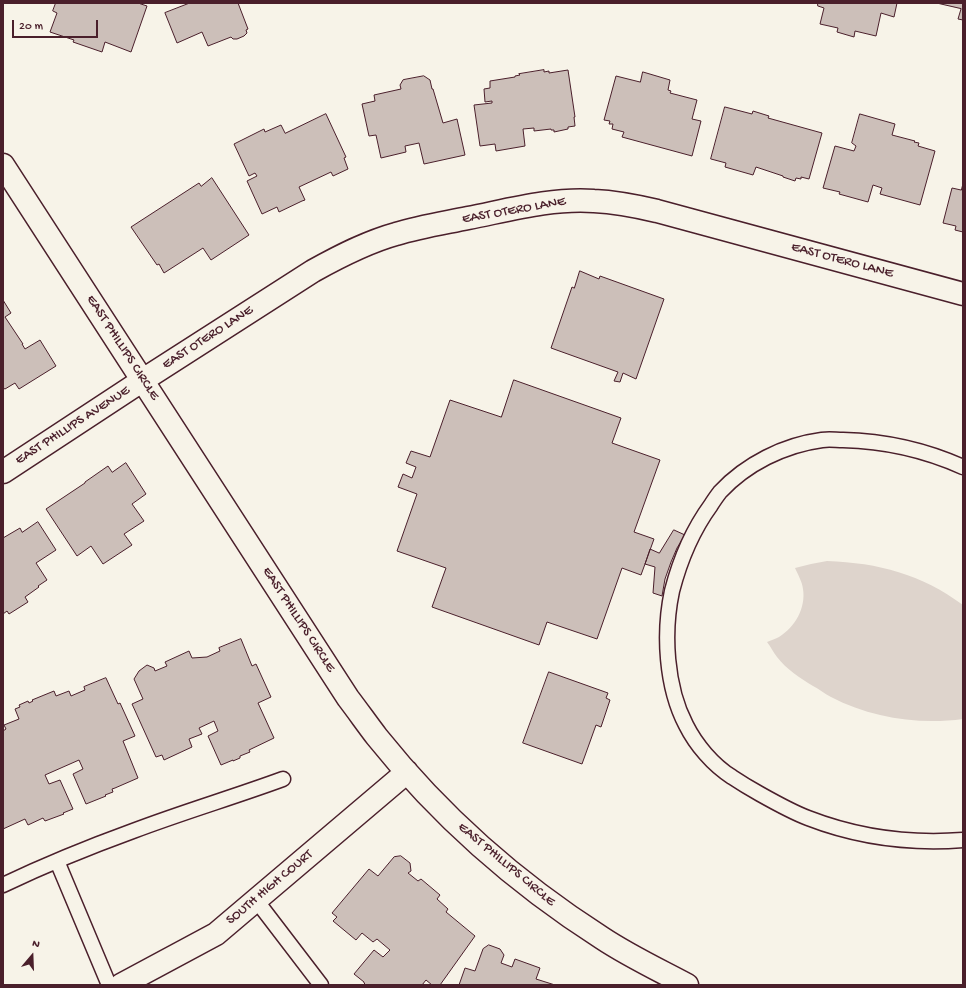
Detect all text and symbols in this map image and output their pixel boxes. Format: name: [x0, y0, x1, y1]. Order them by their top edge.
scale bar: [14, 12, 100, 38]
text: 20 m: [19, 20, 43, 34]
street label: EAST OTERO LANE: [461, 194, 567, 228]
street label: EAST OTERO LANE: [789, 239, 895, 283]
street label: EAST PHILLIPS CIRCLE: [82, 292, 162, 404]
street label: EAST OTERO LANE: [159, 302, 257, 374]
street label: EAST PHILLIPS AVENUE: [13, 383, 133, 469]
street label: EAST PHILLIPS CIRCLE: [258, 564, 338, 676]
street label: EAST PHILLIPS CIRCLE: [454, 819, 558, 911]
street label: SOUTH HIGH COURT: [223, 847, 317, 929]
north arrow: [12, 936, 52, 976]
text: N: [31, 938, 41, 951]

